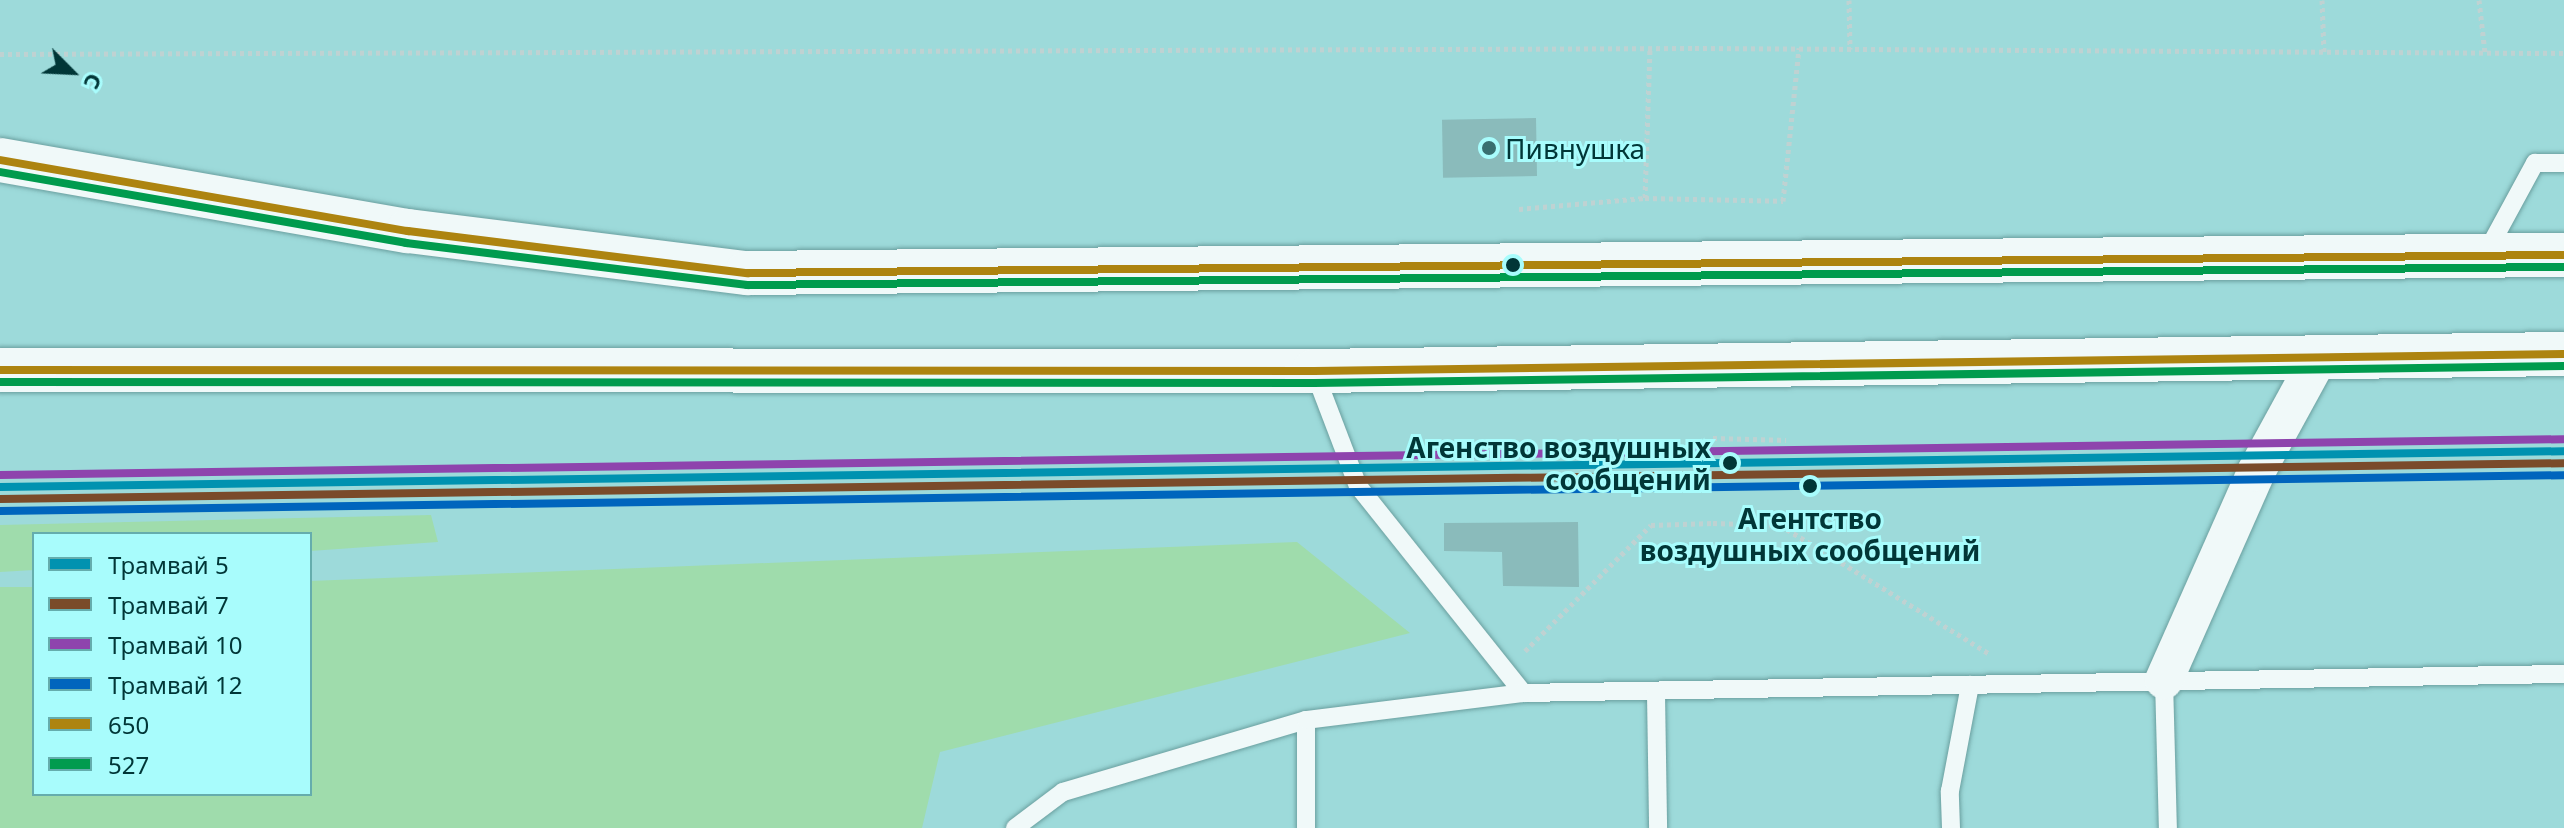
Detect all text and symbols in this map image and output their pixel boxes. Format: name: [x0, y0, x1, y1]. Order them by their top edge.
north arrow: [32, 32, 112, 112]
text: С: [77, 69, 111, 94]
place label: Пивнушка: [1505, 131, 1645, 165]
marker: Пивнушка: [1480, 139, 1498, 157]
unlabelled marker: [1505, 257, 1521, 273]
place label: Агенство воздушных сообщений: [1406, 430, 1711, 496]
marker: Агенство воздушных сообщений: [1718, 451, 1742, 475]
marker: Агентство воздушных сообщений: [1798, 474, 1822, 498]
place label: Агентство воздушных сообщений: [1640, 501, 1980, 567]
legend: [32, 532, 312, 796]
text: Трамвай 5: [108, 548, 229, 581]
text: Трамвай 7: [108, 588, 229, 621]
text: Трамвай 10: [108, 628, 242, 661]
text: Трамвай 12: [108, 668, 242, 701]
text: 650: [108, 708, 149, 741]
text: 527: [108, 748, 149, 781]

